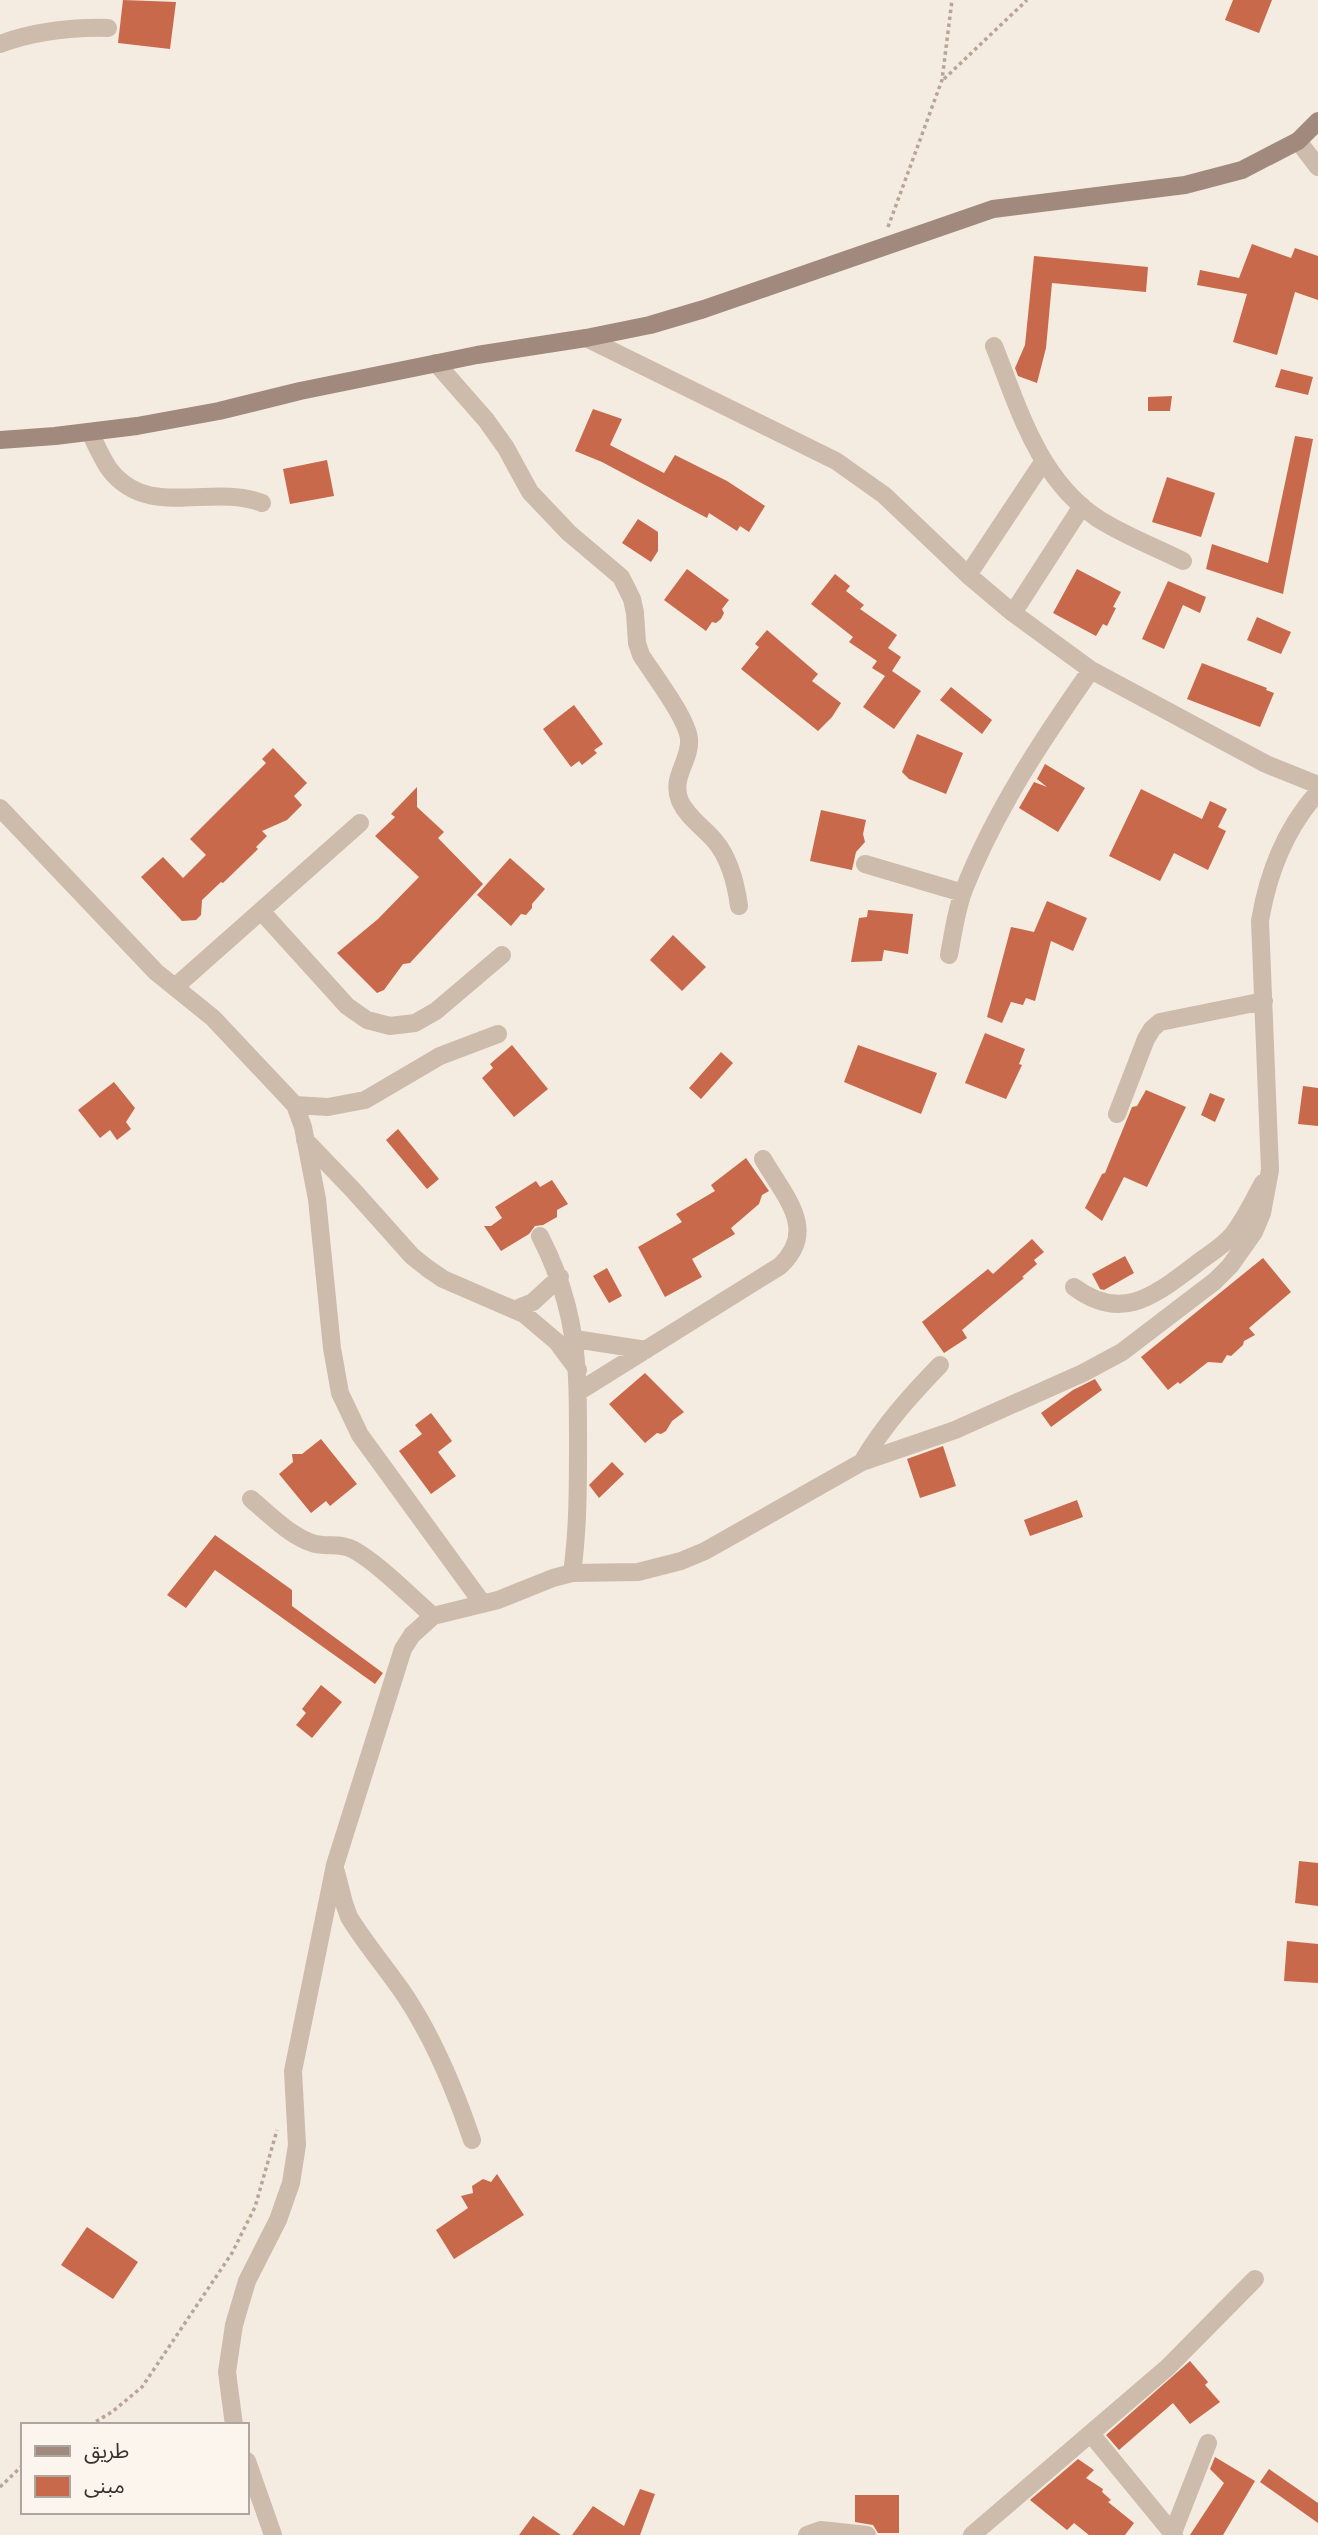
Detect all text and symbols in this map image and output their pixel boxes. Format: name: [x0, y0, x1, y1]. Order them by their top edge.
legend: [21, 2423, 248, 2514]
text: طريق: [84, 2437, 129, 2464]
text: مبنى: [84, 2472, 125, 2498]

